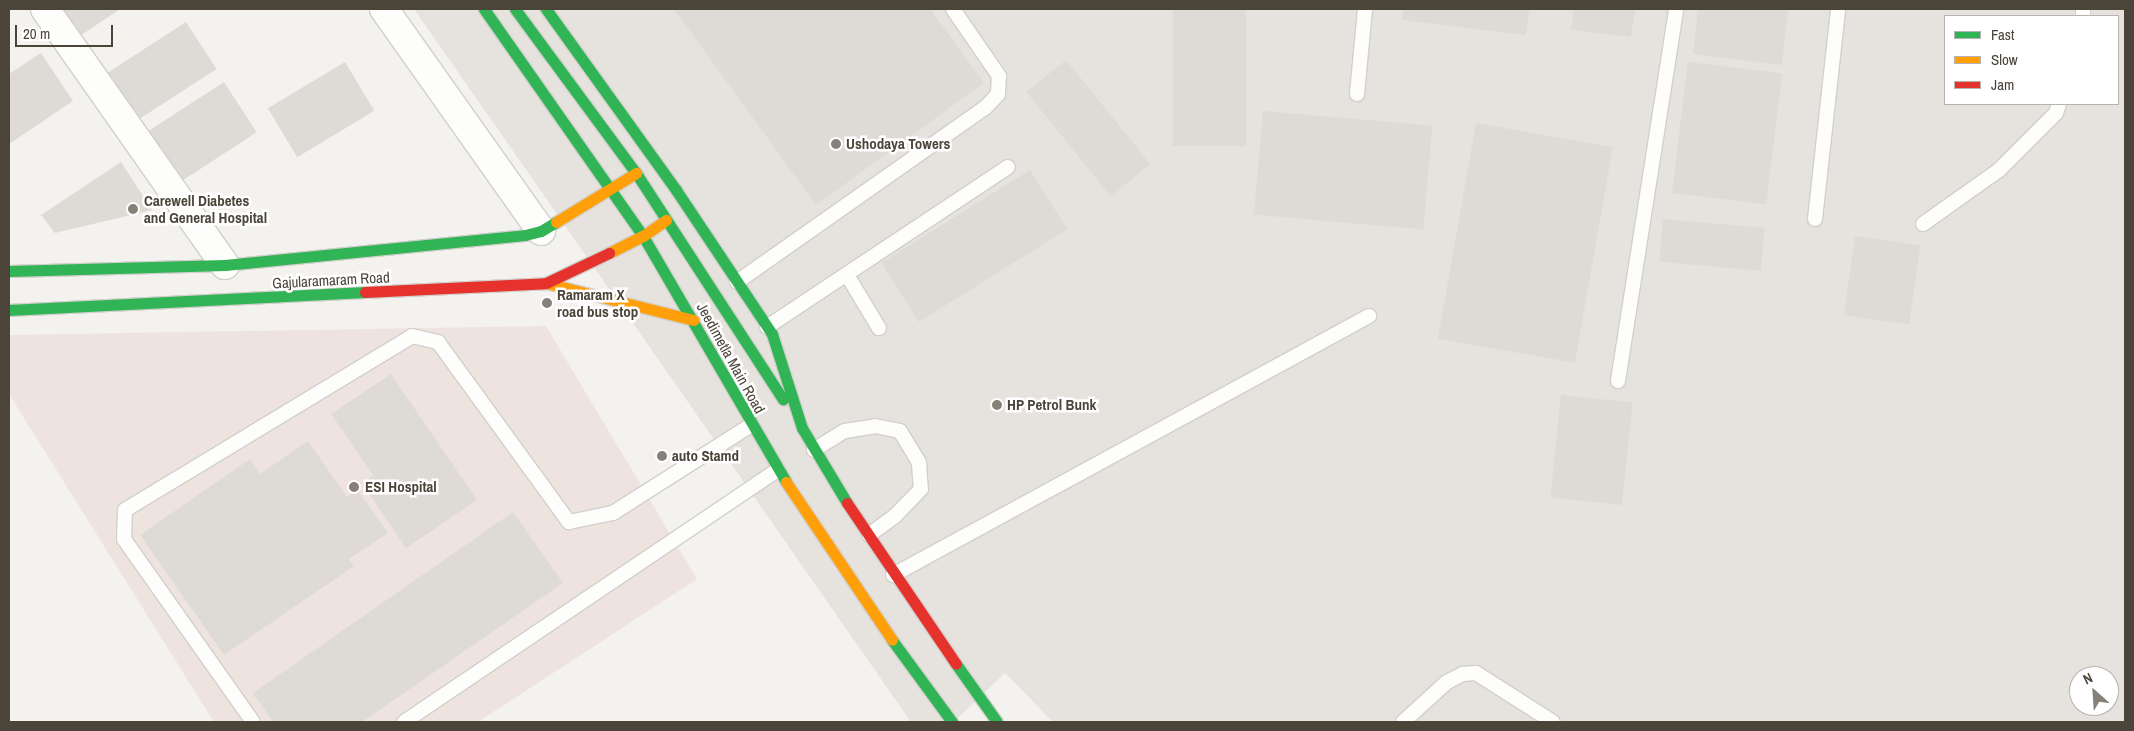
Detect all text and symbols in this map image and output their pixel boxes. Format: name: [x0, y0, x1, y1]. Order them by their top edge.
scale bar: [18, 15, 115, 47]
legend: [1944, 15, 2119, 105]
text: 20 m: [23, 23, 50, 44]
text: Fast: [1991, 24, 2014, 45]
text: Slow: [1991, 49, 2018, 70]
text: Jam: [1991, 74, 2014, 95]
place label: Ushodaya Towers: [846, 135, 950, 153]
marker: Ushodaya Towers: [830, 138, 842, 150]
place label: Carewell Diabetes and General Hospital: [144, 191, 267, 226]
marker: Carewell Diabetes and General Hospital: [126, 202, 140, 216]
street label: Gajularamaram Road: [272, 268, 390, 292]
place label: Ramaram X road bus stop: [557, 285, 638, 320]
marker: Ramaram X road bus stop: [541, 297, 553, 309]
street label: Jeedimetla Main Road: [693, 300, 769, 416]
place label: HP Petrol Bunk: [1007, 396, 1097, 414]
marker: HP Petrol Bunk: [991, 399, 1003, 411]
place label: auto Stamd: [672, 447, 739, 465]
marker: auto Stamd: [656, 450, 668, 462]
place label: ESI Hospital: [365, 478, 437, 496]
marker: ESI Hospital: [347, 480, 361, 494]
north arrow: [2069, 666, 2119, 716]
text: N: [2080, 669, 2096, 688]

